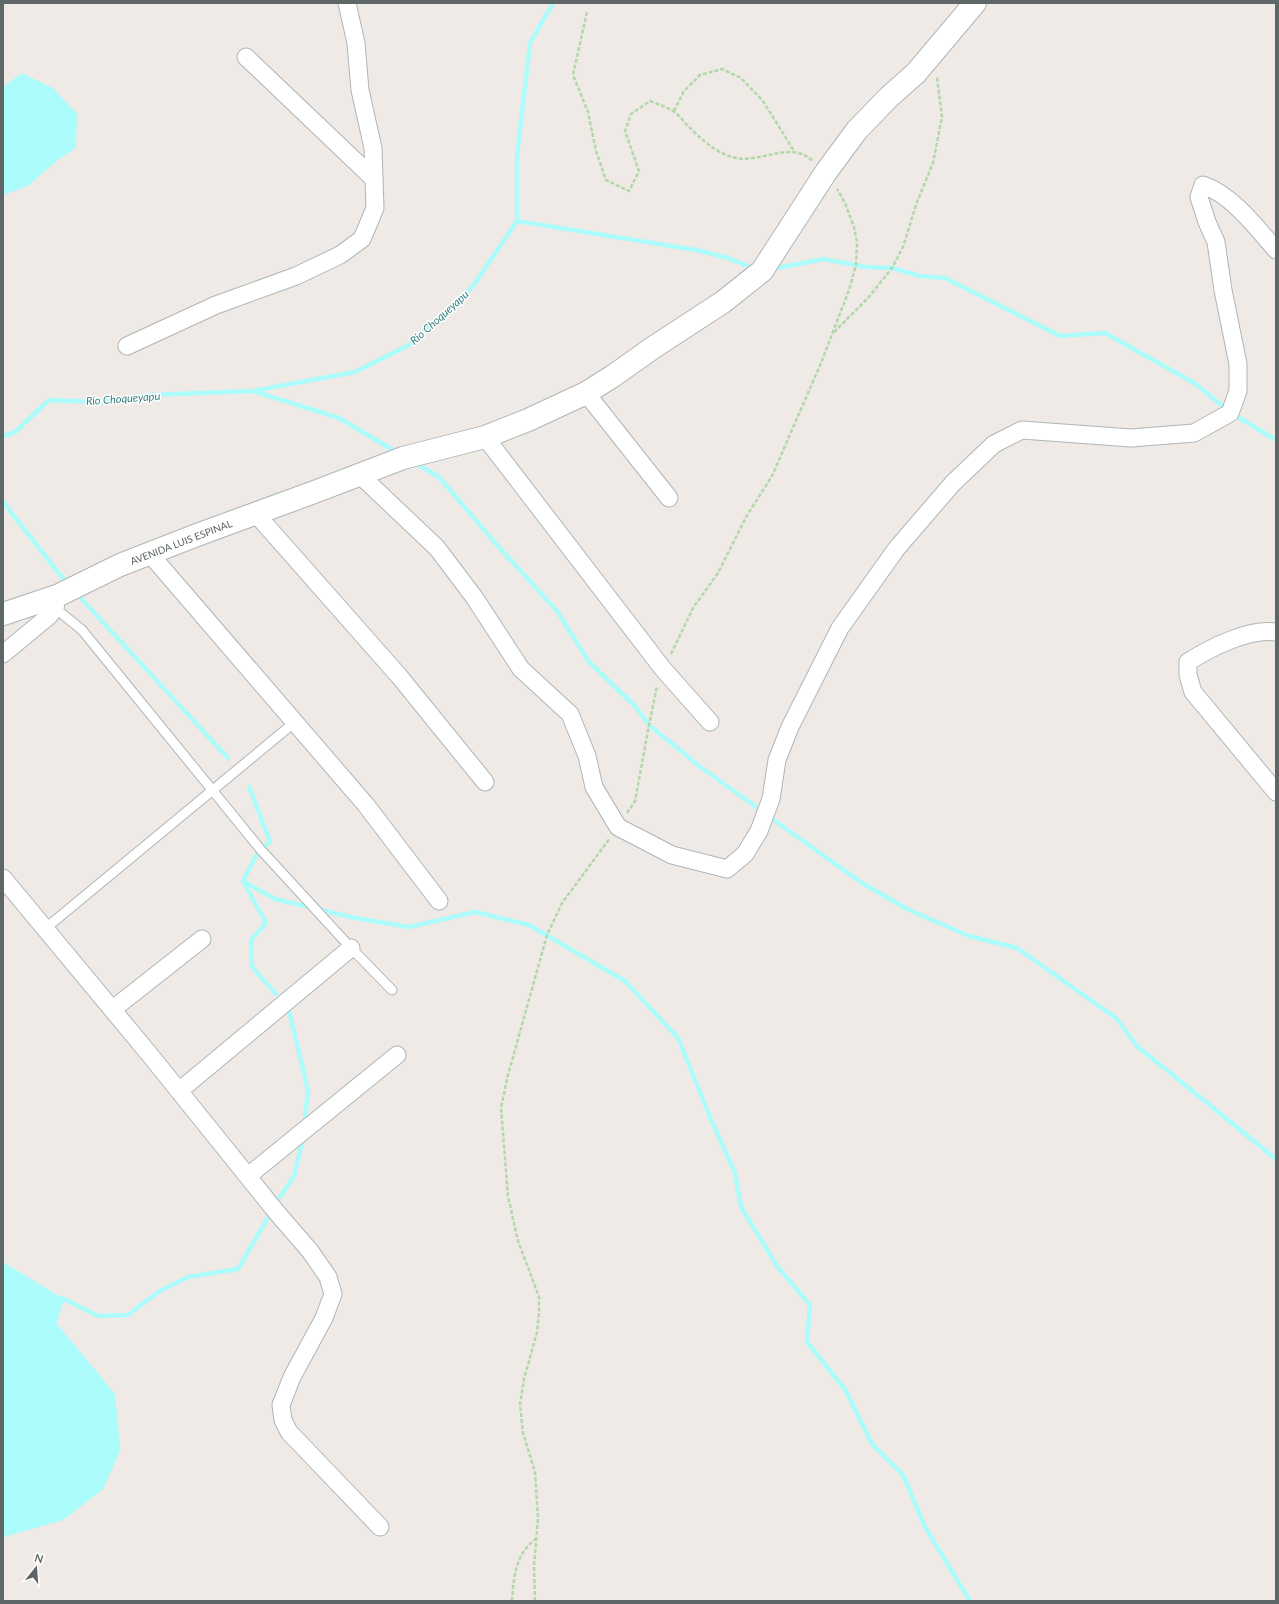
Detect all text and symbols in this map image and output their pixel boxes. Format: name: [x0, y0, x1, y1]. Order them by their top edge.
water label: Río Choqueyapu: [407, 287, 471, 347]
water label: Río Choqueyapu: [85, 389, 161, 407]
street label: AVENIDA LUIS ESPINAL: [128, 517, 234, 567]
north arrow: [16, 1548, 56, 1588]
text: N: [33, 1551, 45, 1565]

